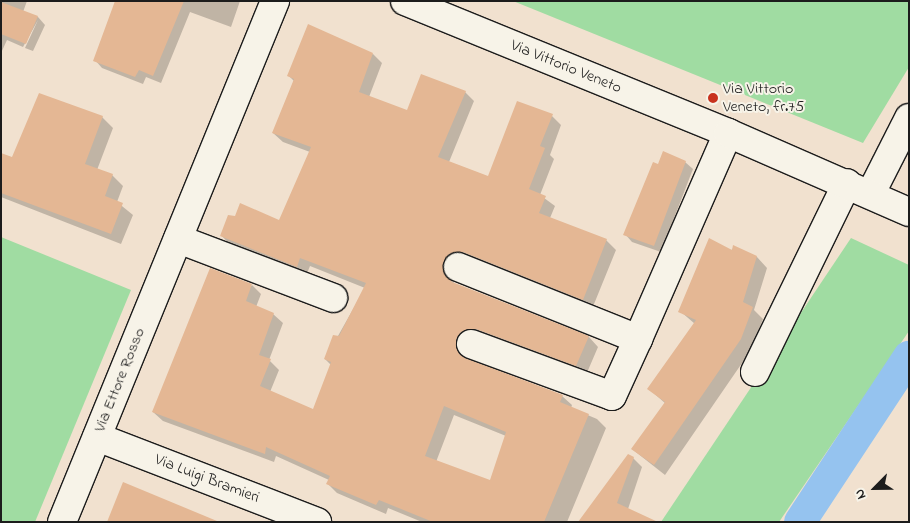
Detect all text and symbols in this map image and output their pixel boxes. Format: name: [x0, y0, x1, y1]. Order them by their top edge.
street label: Via Vittorio Veneto: [508, 36, 624, 98]
place label: Via Vittorio Veneto, fr.75: [723, 79, 804, 117]
marker: Via Vittorio Veneto, fr.75: [707, 92, 719, 104]
street label: Via Ettore Rosso: [90, 325, 150, 435]
street label: Via Luigi Bramieri: [152, 450, 262, 508]
north arrow: [850, 463, 900, 513]
text: N: [849, 486, 872, 503]

